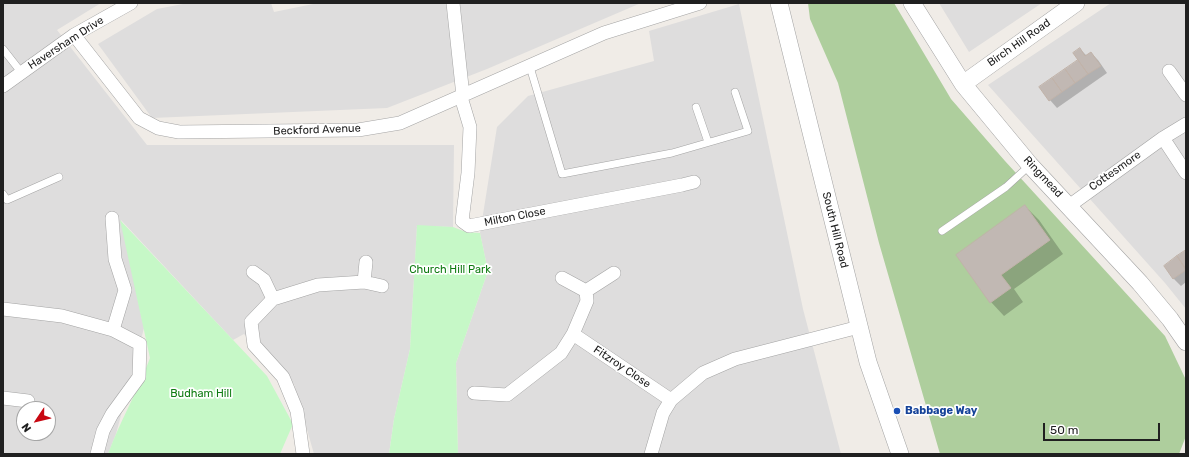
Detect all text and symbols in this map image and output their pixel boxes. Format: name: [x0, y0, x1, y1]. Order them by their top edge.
street label: Haversham Drive: [26, 14, 106, 72]
street label: Birch Hill Road: [985, 16, 1053, 70]
street label: Beckford Avenue: [273, 122, 361, 138]
street label: Cottesmore: [1087, 148, 1143, 194]
street label: Ringmead: [1021, 154, 1065, 200]
street label: South Hill Road: [819, 191, 851, 269]
street label: Milton Close: [483, 205, 547, 229]
park label: Church Hill Park: [409, 263, 491, 277]
street label: Fitzroy Close: [591, 343, 653, 391]
park label: Budham Hill: [170, 387, 232, 401]
north arrow: [16, 401, 56, 441]
place label: Babbage Way: [905, 404, 977, 418]
marker: Babbage Way: [892, 406, 902, 416]
scale bar: [1045, 415, 1162, 441]
text: N: [19, 421, 34, 435]
text: 50 m: [1050, 423, 1078, 437]

